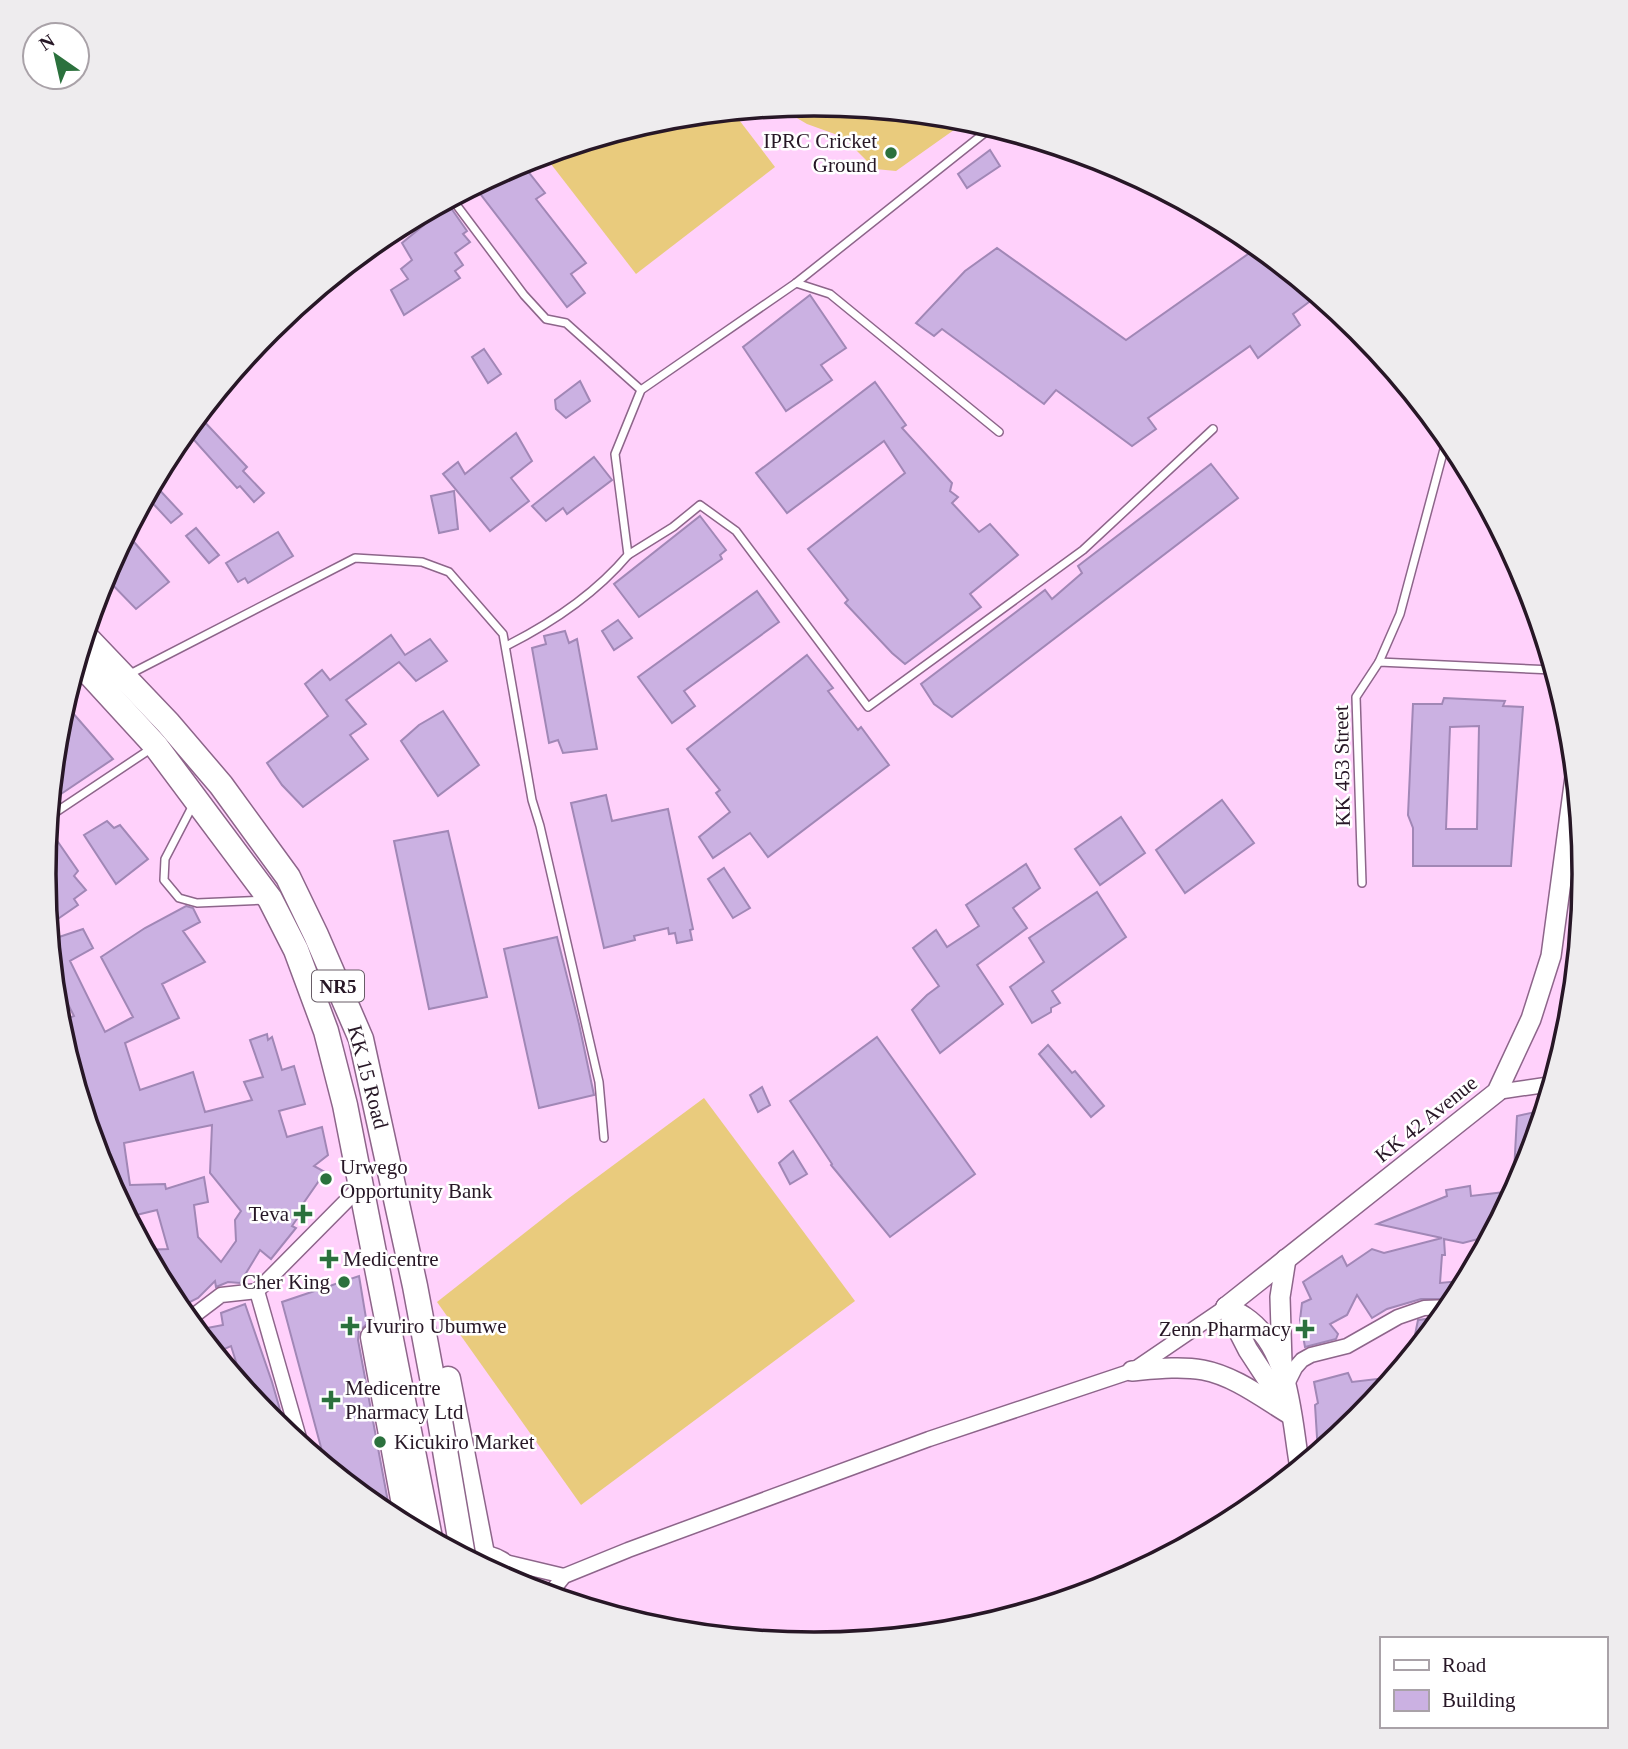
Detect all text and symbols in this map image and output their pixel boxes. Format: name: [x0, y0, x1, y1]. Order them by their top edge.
north arrow: [21, 21, 91, 91]
text: N: [35, 30, 59, 55]
place label: IPRC Cricket Ground: [763, 129, 877, 177]
marker: IPRC Cricket Ground: [883, 145, 899, 161]
street label: KK 453 Street: [1329, 705, 1355, 827]
road number: NR5: [312, 970, 364, 1002]
street label: KK 15 Road: [343, 1023, 393, 1132]
street label: KK 42 Avenue: [1370, 1071, 1482, 1167]
place label: Urwego Opportunity Bank: [340, 1155, 493, 1203]
marker: Urwego Opportunity Bank: [318, 1171, 334, 1187]
place label: Teva: [248, 1202, 290, 1226]
marker: Teva: [295, 1206, 311, 1222]
place label: Medicentre: [343, 1247, 439, 1271]
marker: Medicentre: [321, 1251, 337, 1267]
place label: Cher King: [242, 1270, 330, 1294]
marker: Cher King: [336, 1274, 352, 1290]
place label: Ivuriro Ubumwe: [366, 1314, 507, 1338]
marker: Ivuriro Ubumwe: [340, 1316, 360, 1336]
place label: Zenn Pharmacy: [1159, 1317, 1291, 1341]
marker: Zenn Pharmacy: [1297, 1321, 1313, 1337]
place label: Medicentre Pharmacy Ltd: [345, 1376, 464, 1424]
marker: Medicentre Pharmacy Ltd: [323, 1392, 339, 1408]
place label: Kicukiro Market: [394, 1430, 535, 1454]
marker: Kicukiro Market: [372, 1434, 388, 1450]
legend: [1380, 1637, 1607, 1728]
text: Road: [1442, 1653, 1487, 1677]
text: Building: [1442, 1688, 1516, 1712]

